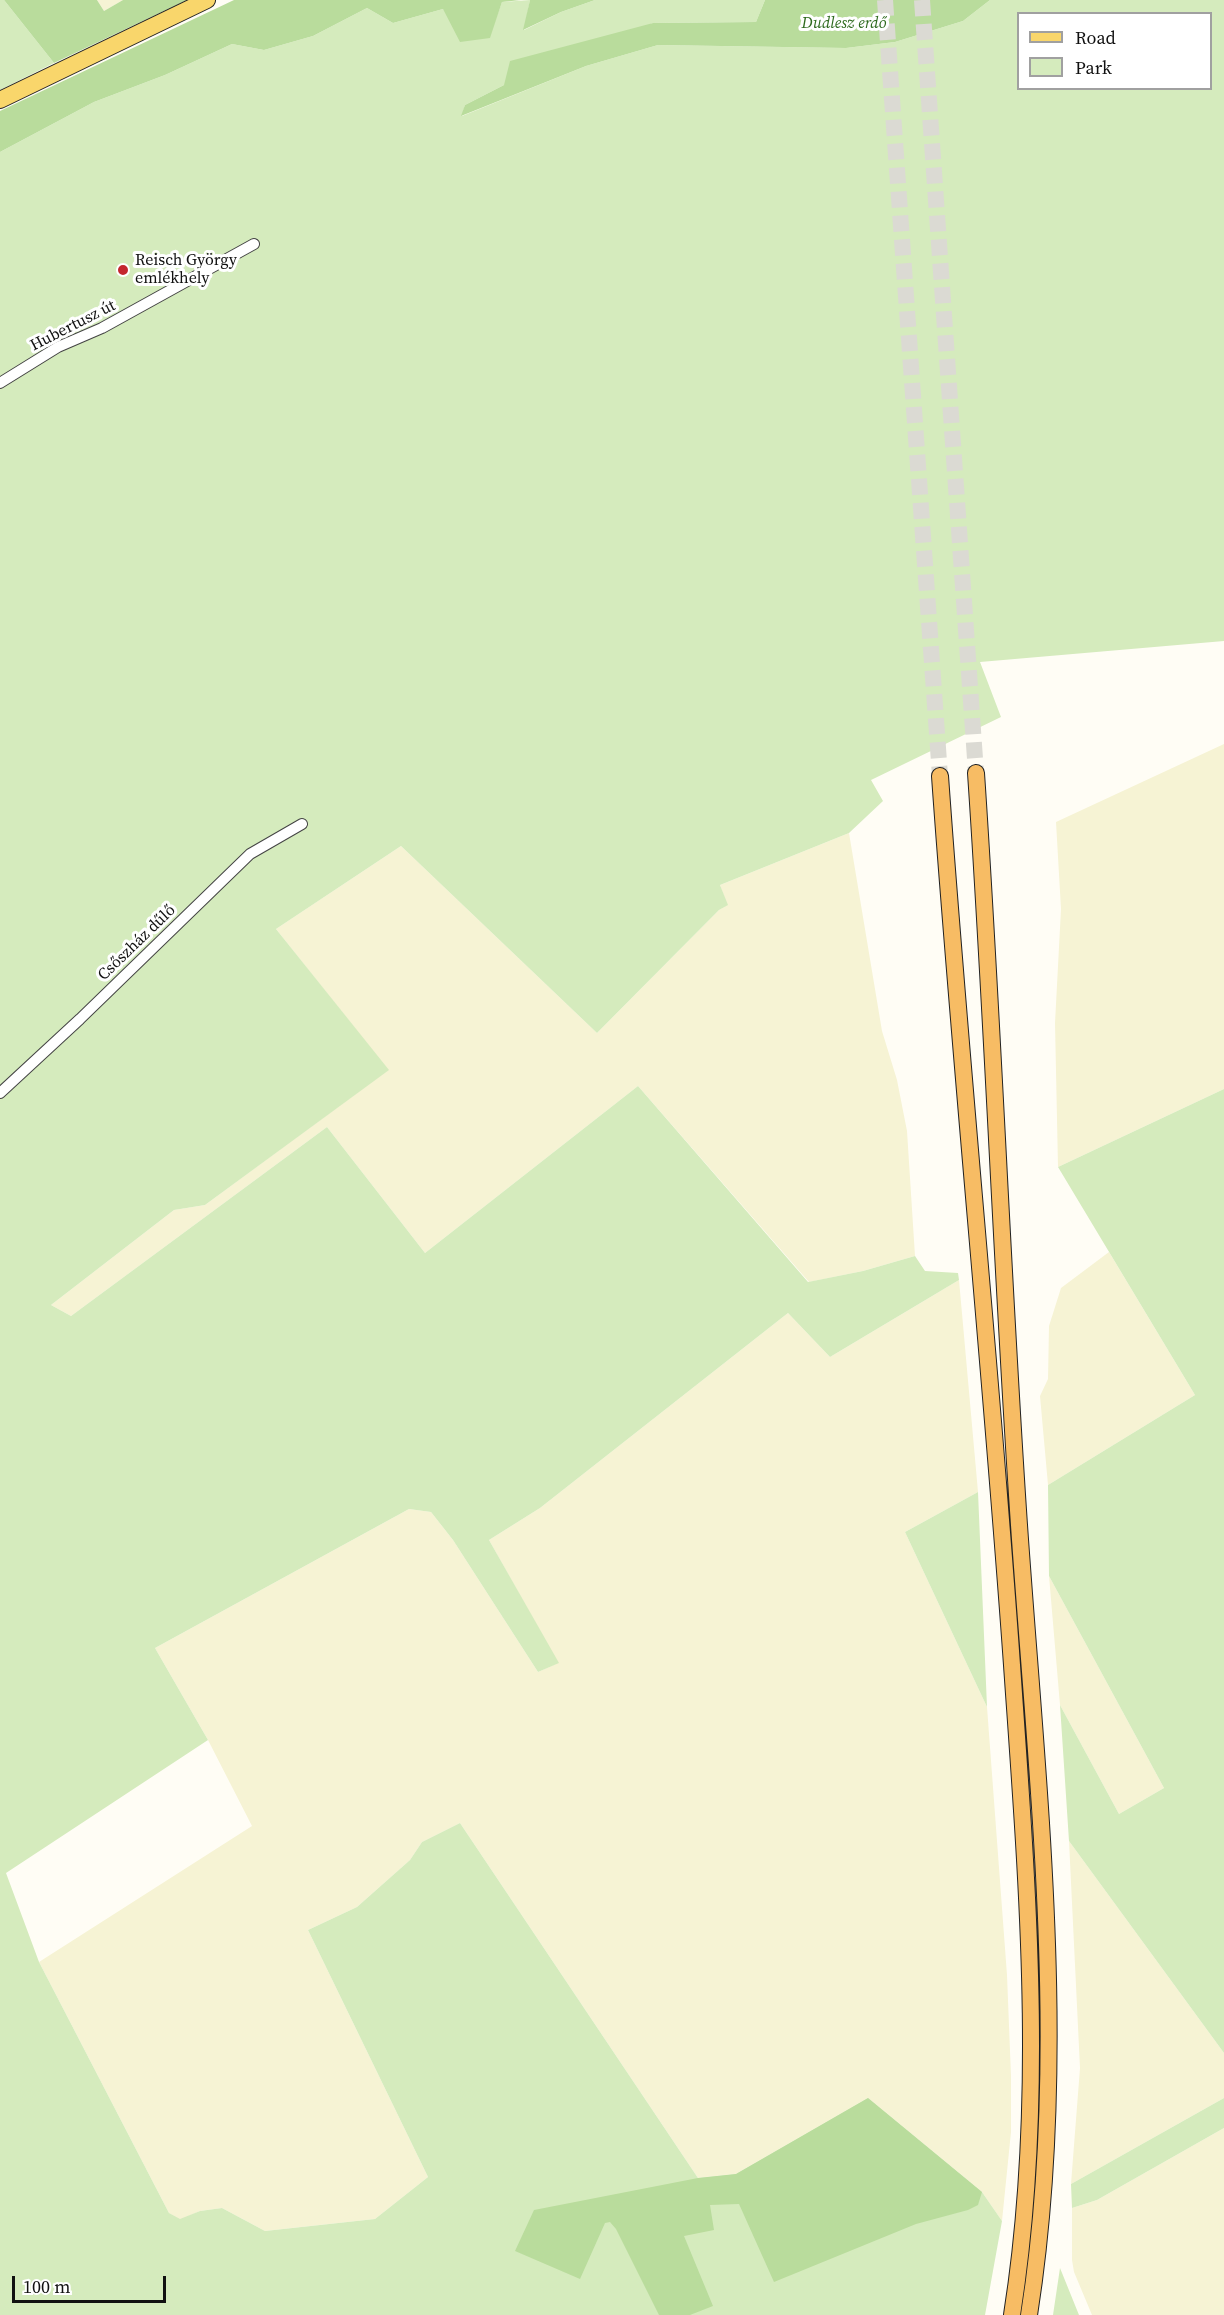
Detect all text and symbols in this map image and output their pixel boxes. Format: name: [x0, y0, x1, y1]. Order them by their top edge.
legend: [1017, 12, 1212, 90]
park label: Dudlesz erdő: [802, 14, 886, 34]
text: Road: [1075, 25, 1116, 50]
text: Park: [1075, 55, 1112, 80]
place label: Reisch György emlékhely: [135, 251, 237, 289]
marker: Reisch György emlékhely: [116, 263, 130, 277]
street label: Hubertusz út: [27, 296, 119, 356]
street label: Csőszház dűlő: [94, 901, 180, 985]
scale bar: [15, 2264, 170, 2302]
text: 100 m: [23, 2274, 70, 2299]

